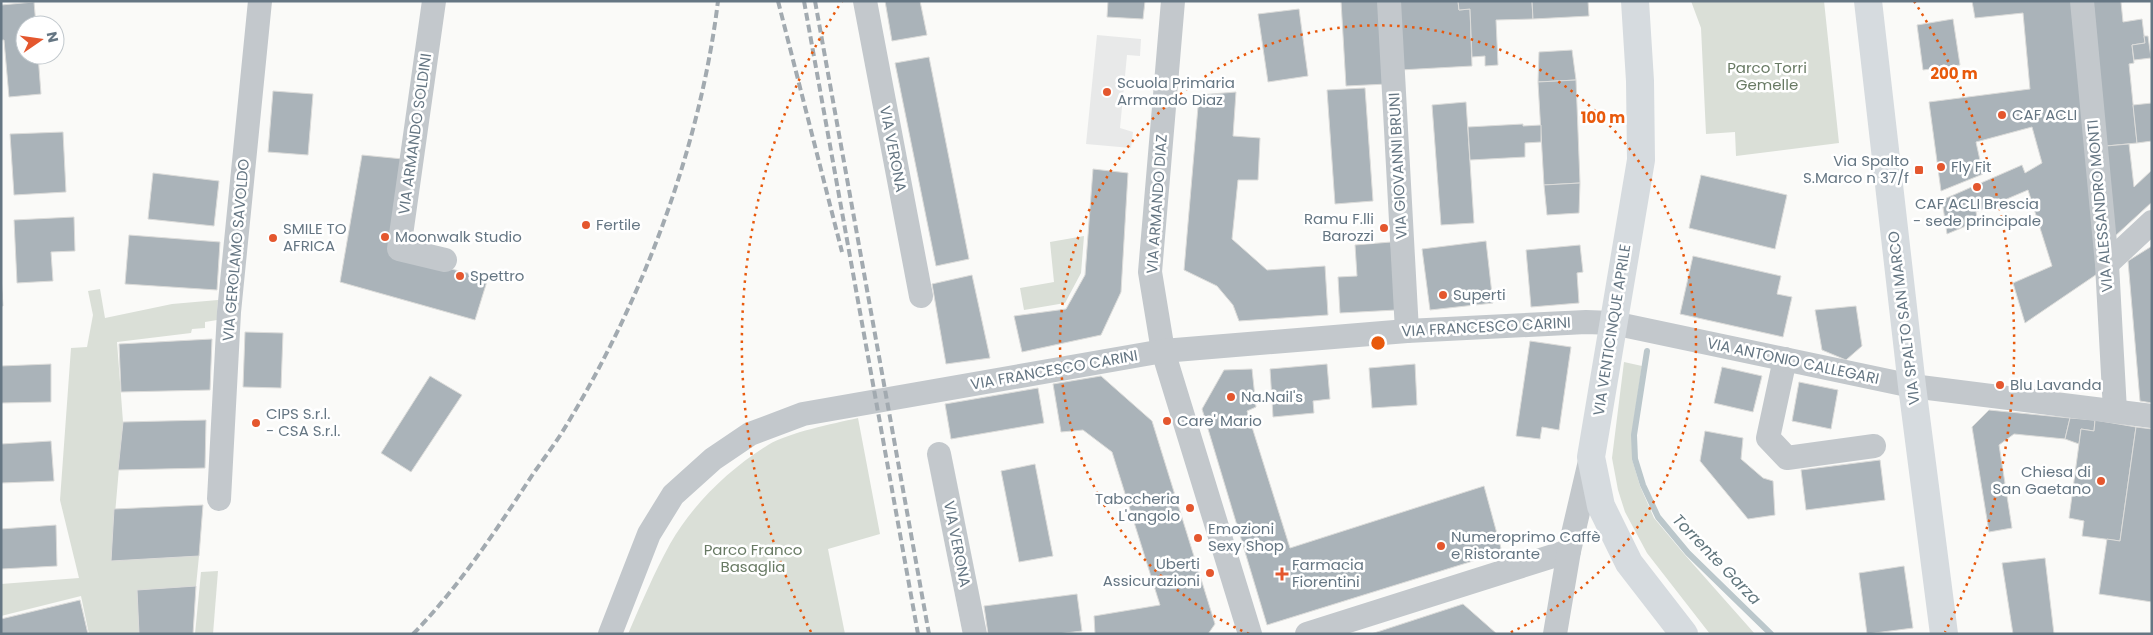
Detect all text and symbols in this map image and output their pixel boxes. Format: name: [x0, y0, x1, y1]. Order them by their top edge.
north arrow: [15, 15, 65, 65]
text: N: [42, 30, 64, 44]
street label: VIA ARMANDO SOLDINI: [393, 52, 436, 216]
park label: Parco Torri Gemelle: [1727, 57, 1807, 95]
text: 200 m: [1930, 63, 1978, 84]
place label: Scuola Primaria Armando Diaz: [1117, 72, 1235, 110]
marker: Scuola Primaria Armando Diaz: [1101, 86, 1113, 98]
street label: VIA GIOVANNI BRUNI: [1383, 92, 1412, 240]
street label: VIA VERONA: [875, 104, 912, 194]
place label: CAF ACLI: [2012, 104, 2077, 125]
text: 100 m: [1581, 107, 1625, 128]
marker: CAF ACLI: [1996, 109, 2008, 121]
street label: VIA ALESSANDRO MONTI: [2081, 119, 2118, 293]
street label: VIA ARMANDO DIAZ: [1141, 134, 1172, 274]
place label: Via Spalto S.Marco n 37/f: [1803, 150, 1909, 188]
place label: Fly Fit: [1951, 156, 1991, 177]
street label: VIA GEROLAMO SAVOLDO: [217, 158, 254, 342]
marker: Fly Fit: [1935, 161, 1947, 173]
marker: Via Spalto S.Marco n 37/f: [1913, 164, 1925, 176]
marker: CAF ACLI Brescia - sede principale: [1971, 181, 1983, 193]
place label: CAF ACLI Brescia - sede principale: [1913, 193, 2041, 231]
place label: Ramu F.lli Barozzi: [1304, 208, 1374, 246]
place label: Fertile: [596, 214, 641, 235]
place label: SMILE TO AFRICA: [283, 218, 347, 256]
marker: Fertile: [580, 219, 592, 231]
marker: Ramu F.lli Barozzi: [1378, 222, 1390, 234]
place label: Moonwalk Studio: [395, 226, 522, 247]
street label: VIA SPALTO SAN MARCO: [1882, 230, 1925, 406]
marker: Moonwalk Studio: [379, 231, 391, 243]
marker: SMILE TO AFRICA: [267, 232, 279, 244]
street label: VIA VENTICINQUE APRILE: [1588, 243, 1635, 417]
place label: Spettro: [470, 265, 524, 286]
marker: Spettro: [454, 270, 466, 282]
place label: Superti: [1453, 284, 1506, 305]
marker: Superti: [1437, 289, 1449, 301]
street label: VIA FRANCESCO CARINI: [1401, 312, 1571, 341]
street label: VIA ANTONIO CALLEGARI: [1705, 332, 1881, 389]
centre of rings: [1369, 334, 1387, 352]
street label: VIA FRANCESCO CARINI: [969, 344, 1139, 395]
place label: Blu Lavanda: [2010, 374, 2102, 395]
marker: Blu Lavanda: [1994, 379, 2006, 391]
place label: Na.Nail's: [1241, 386, 1303, 407]
marker: Na.Nail's: [1225, 391, 1237, 403]
place label: CIPS S.r.l. - CSA S.r.l.: [266, 403, 340, 441]
place label: Care' Mario: [1177, 410, 1262, 431]
marker: Care' Mario: [1161, 415, 1173, 427]
marker: CIPS S.r.l. - CSA S.r.l.: [250, 417, 262, 429]
place label: Chiesa di San Gaetano: [1993, 461, 2091, 499]
marker: Chiesa di San Gaetano: [2095, 475, 2107, 487]
place label: Tabccheria L'angolo: [1095, 488, 1180, 526]
street label: VIA VERONA: [939, 499, 976, 589]
marker: Tabccheria L'angolo: [1184, 502, 1196, 514]
water label: Torrente Garza: [1667, 509, 1766, 610]
place label: Emozioni Sexy Shop: [1208, 518, 1284, 556]
place label: Numeroprimo Caffè e Ristorante: [1451, 526, 1600, 564]
marker: Emozioni Sexy Shop: [1192, 532, 1204, 544]
park label: Parco Franco Basaglia: [704, 539, 802, 577]
marker: Numeroprimo Caffè e Ristorante: [1435, 540, 1447, 552]
place label: Uberti Assicurazioni: [1103, 553, 1200, 591]
place label: Farmacia Fiorentini: [1292, 554, 1364, 592]
marker: Uberti Assicurazioni: [1204, 567, 1216, 579]
marker: Farmacia Fiorentini: [1276, 568, 1288, 580]

